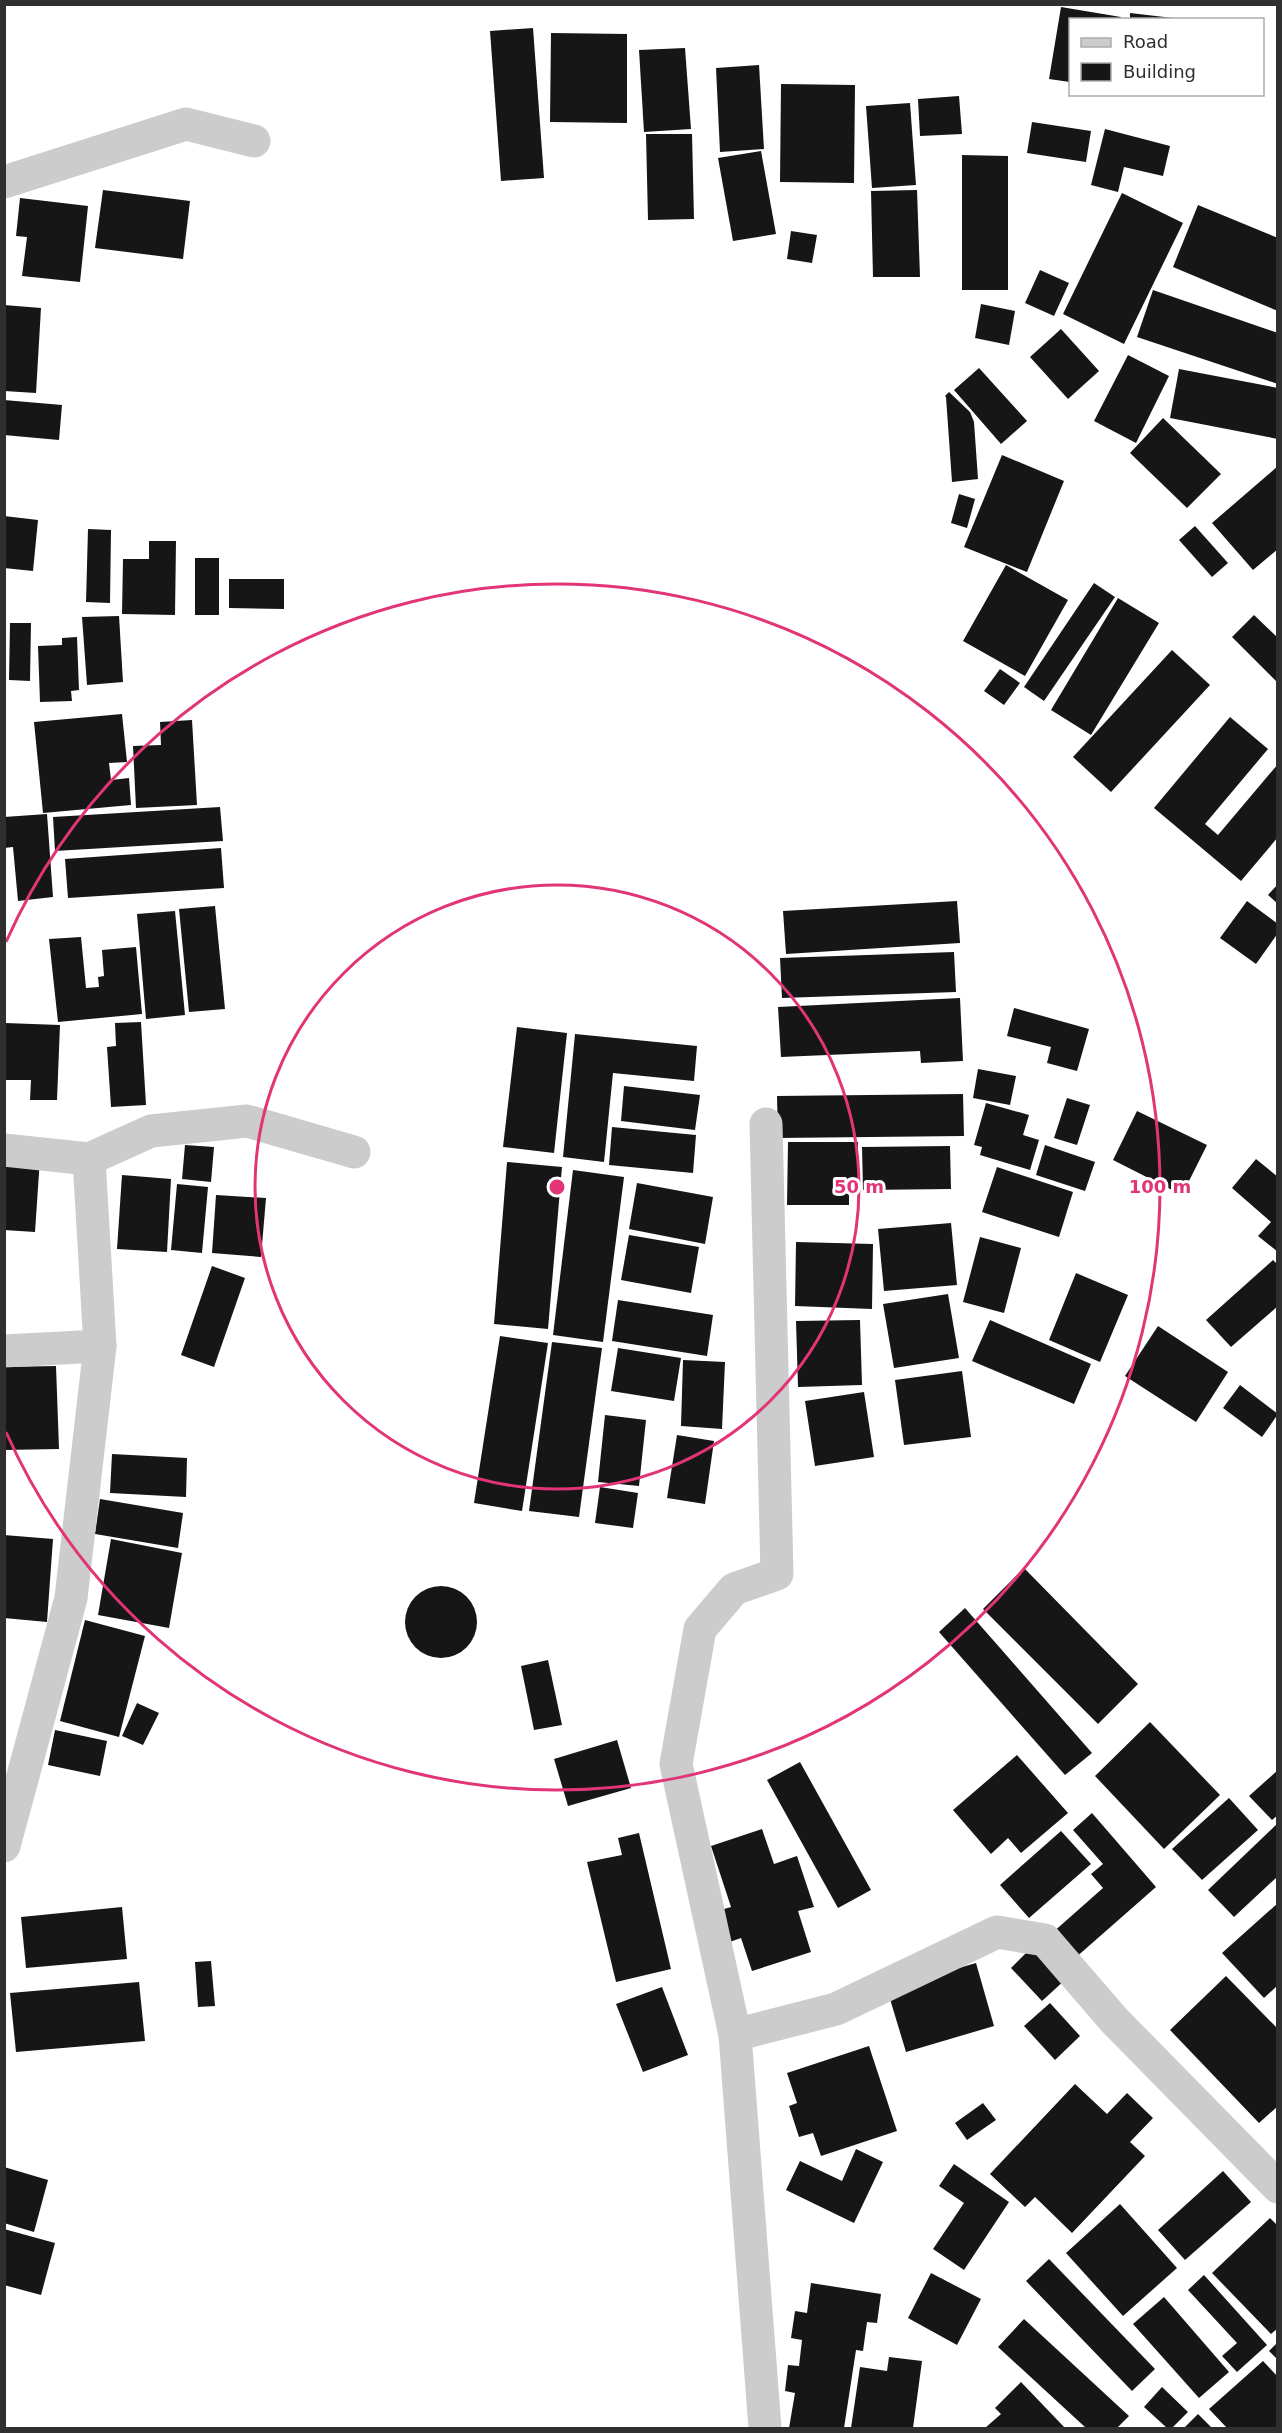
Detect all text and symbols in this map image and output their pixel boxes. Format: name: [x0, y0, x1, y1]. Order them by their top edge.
legend: [1069, 18, 1264, 96]
text: Road: [1123, 31, 1168, 52]
text: Building: [1123, 61, 1196, 82]
text: 50 m: [834, 1176, 884, 1197]
text: 100 m: [1129, 1176, 1191, 1197]
centre of rings: [547, 1177, 567, 1197]

